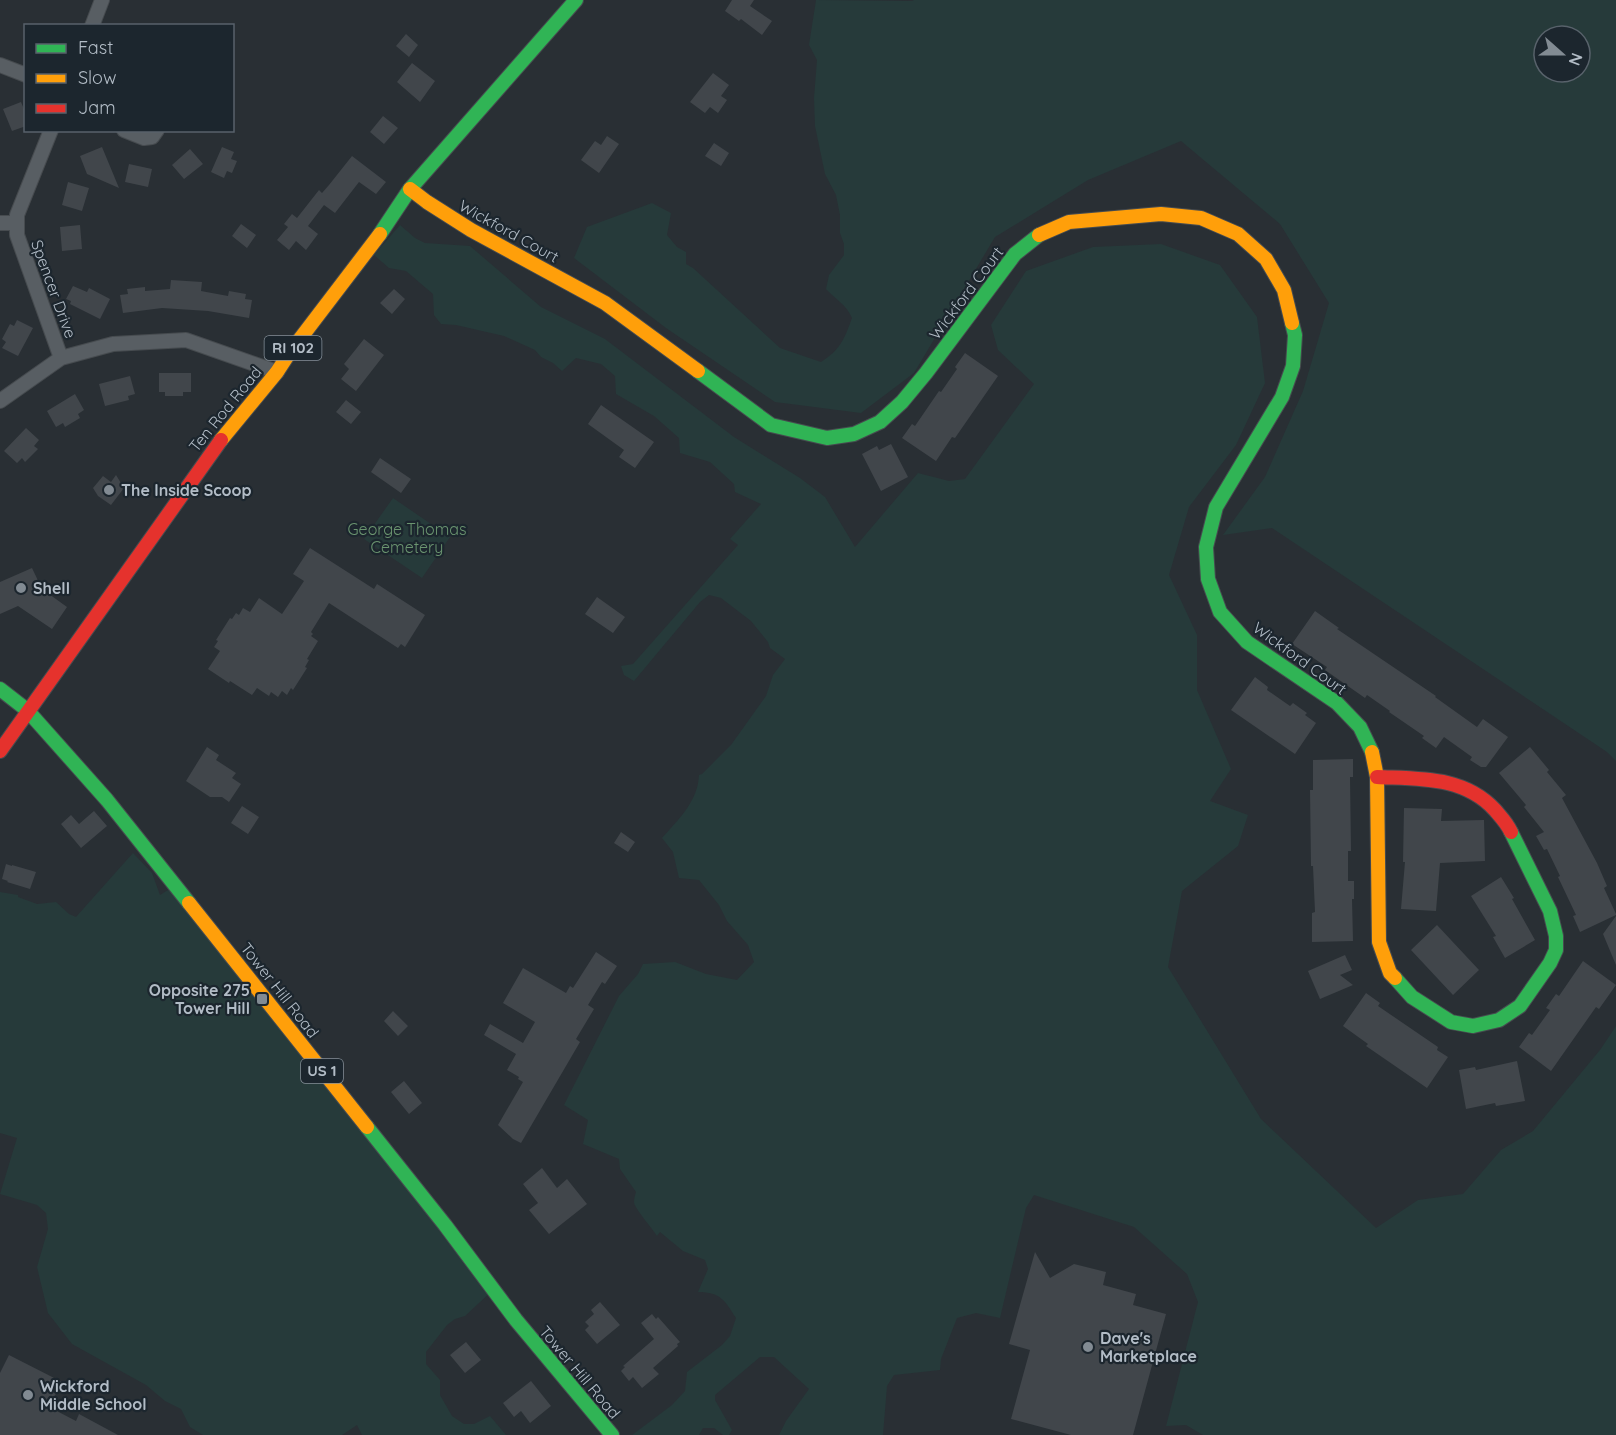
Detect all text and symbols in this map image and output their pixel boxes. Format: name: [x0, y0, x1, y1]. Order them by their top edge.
legend: [24, 24, 234, 132]
north arrow: [1532, 24, 1592, 84]
text: Fast: [78, 36, 113, 59]
text: N: [1565, 50, 1587, 68]
text: Slow: [78, 66, 116, 89]
text: Jam: [78, 96, 116, 119]
street label: Wickford Court: [456, 195, 562, 267]
street label: Spencer Drive: [27, 237, 81, 341]
street label: Wickford Court: [925, 243, 1007, 343]
road number: RI 102: [264, 336, 322, 360]
street label: Ten Rod Road: [184, 362, 266, 456]
place label: The Inside Scoop: [121, 480, 252, 500]
marker: The Inside Scoop: [102, 483, 116, 497]
park label: George Thomas Cemetery: [347, 519, 467, 557]
place label: Shell: [33, 578, 70, 598]
marker: Shell: [14, 581, 28, 595]
street label: Wickford Court: [1249, 617, 1351, 699]
street label: Tower Hill Road: [237, 938, 323, 1042]
place label: Opposite 275 Tower Hill: [149, 980, 250, 1018]
marker: Opposite 275 Tower Hill: [255, 992, 269, 1006]
road number: US 1: [301, 1059, 343, 1083]
street label: Tower Hill Road: [535, 1321, 625, 1423]
place label: Dave's Marketplace: [1100, 1328, 1197, 1366]
marker: Dave's Marketplace: [1081, 1340, 1095, 1354]
place label: Wickford Middle School: [40, 1376, 147, 1414]
marker: Wickford Middle School: [21, 1388, 35, 1402]

